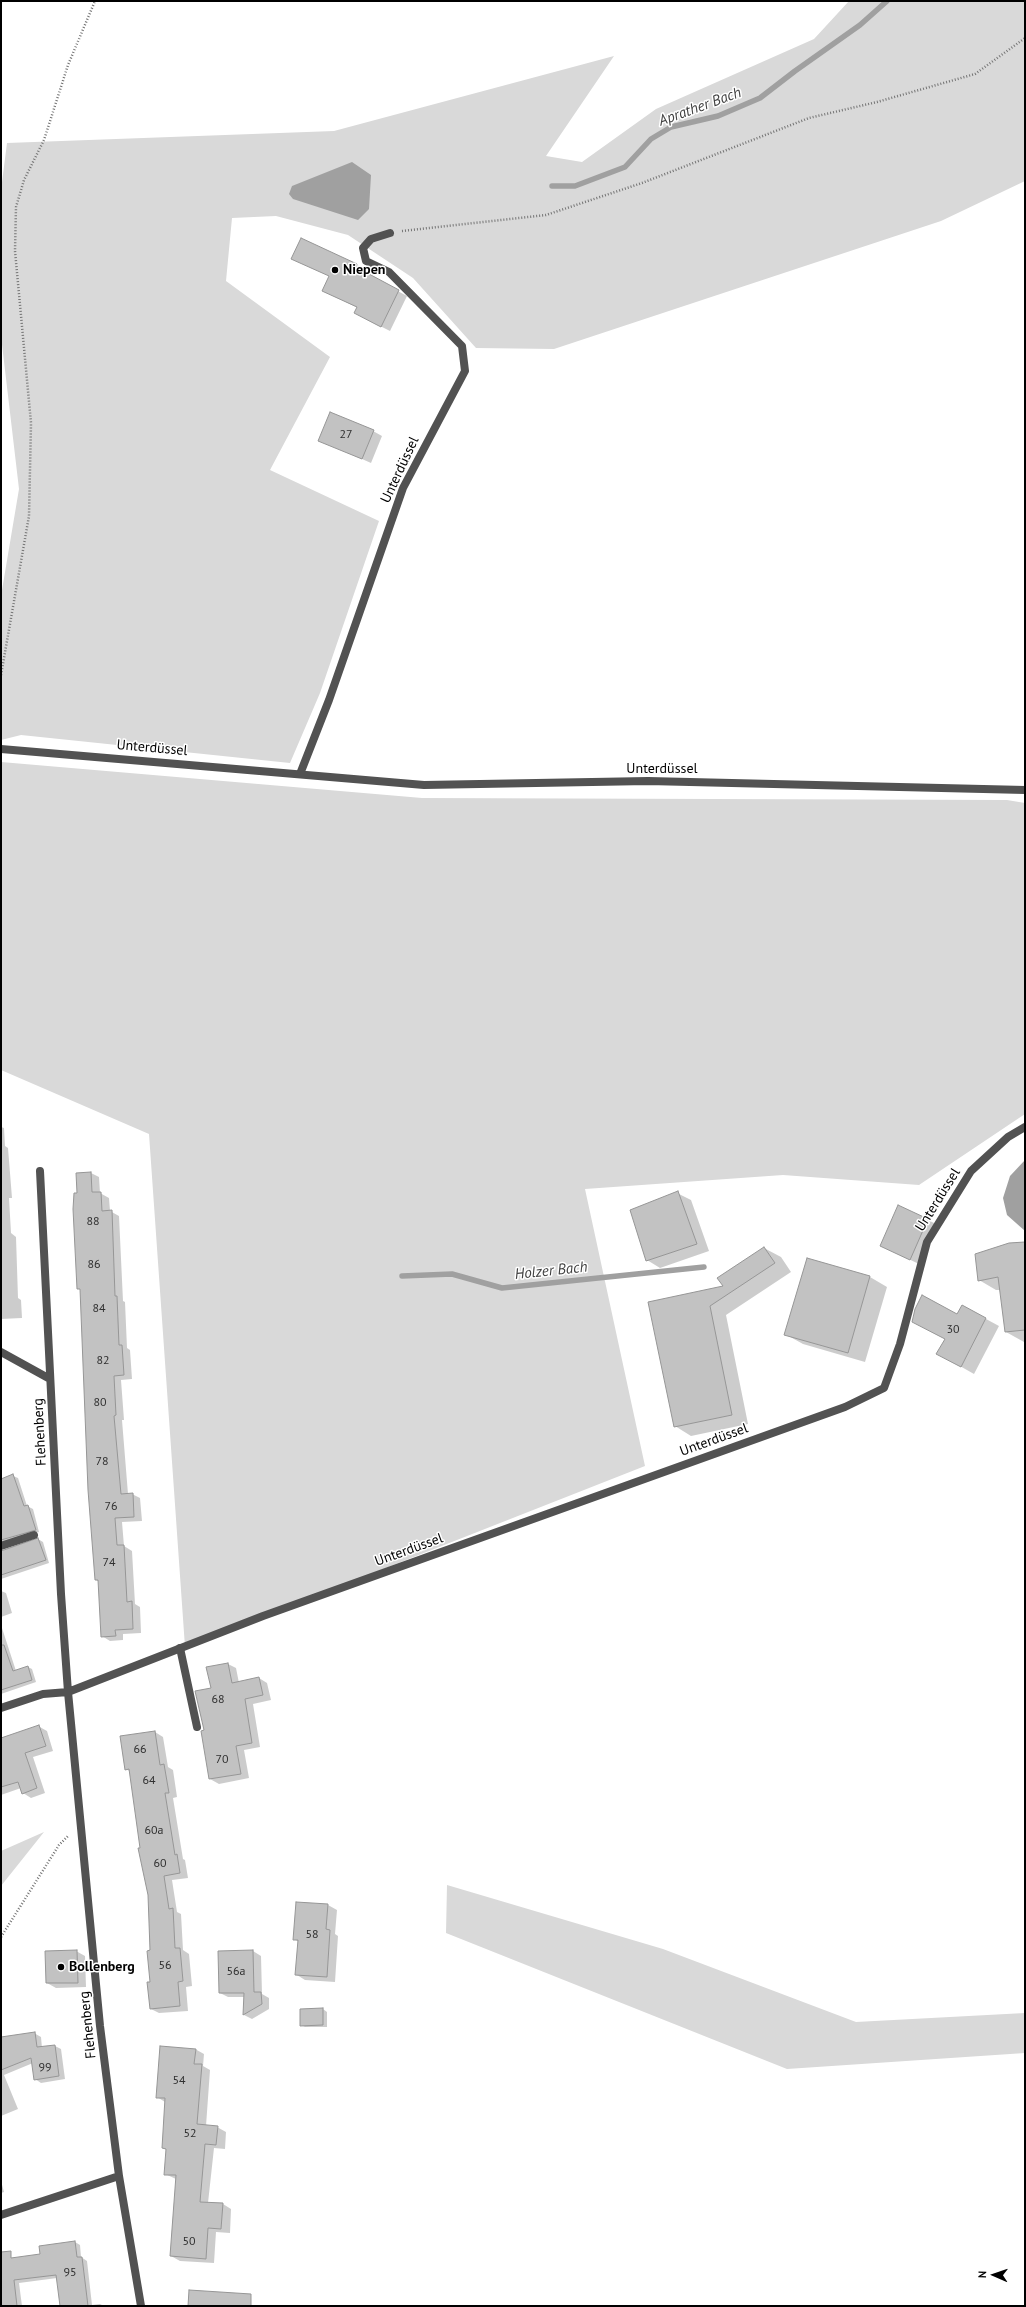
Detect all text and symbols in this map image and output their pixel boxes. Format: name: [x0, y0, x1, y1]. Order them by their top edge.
water label: Aprather Bach: [656, 84, 744, 130]
place label: Niepen: [343, 262, 385, 278]
marker: Niepen: [330, 265, 340, 275]
house number: 27: [339, 428, 353, 442]
street label: Unterdüssel: [377, 434, 423, 506]
street label: Unterdüssel: [116, 737, 188, 759]
street label: Unterdüssel: [626, 761, 698, 777]
street label: Unterdüssel: [912, 1165, 964, 1235]
house number: 88: [86, 1215, 100, 1229]
house number: 86: [87, 1258, 101, 1272]
water label: Holzer Bach: [514, 1258, 588, 1284]
house number: 84: [92, 1302, 106, 1316]
house number: 30: [946, 1323, 960, 1337]
house number: 82: [96, 1354, 110, 1368]
house number: 80: [93, 1396, 107, 1410]
street label: Flehenberg: [30, 1398, 50, 1466]
street label: Unterdüssel: [678, 1420, 750, 1460]
house number: 78: [95, 1455, 109, 1469]
house number: 76: [104, 1500, 118, 1514]
street label: Unterdüssel: [373, 1530, 445, 1570]
house number: 74: [102, 1556, 116, 1570]
house number: 68: [211, 1693, 225, 1707]
house number: 66: [133, 1743, 147, 1757]
house number: 70: [215, 1753, 229, 1767]
house number: 64: [142, 1774, 156, 1788]
house number: 60a: [144, 1824, 164, 1838]
house number: 60: [153, 1857, 167, 1871]
house number: 58: [305, 1928, 319, 1942]
place label: Bollenberg: [69, 1959, 135, 1975]
house number: 56: [158, 1959, 172, 1973]
marker: Bollenberg: [56, 1962, 66, 1972]
house number: 56a: [226, 1965, 246, 1979]
street label: Flehenberg: [76, 1990, 100, 2060]
house number: 99: [38, 2061, 52, 2075]
house number: 54: [172, 2074, 186, 2088]
house number: 52: [183, 2127, 197, 2141]
house number: 50: [182, 2235, 196, 2249]
north arrow: [974, 2255, 1014, 2295]
house number: 95: [63, 2266, 77, 2280]
text: N: [975, 2271, 989, 2278]

